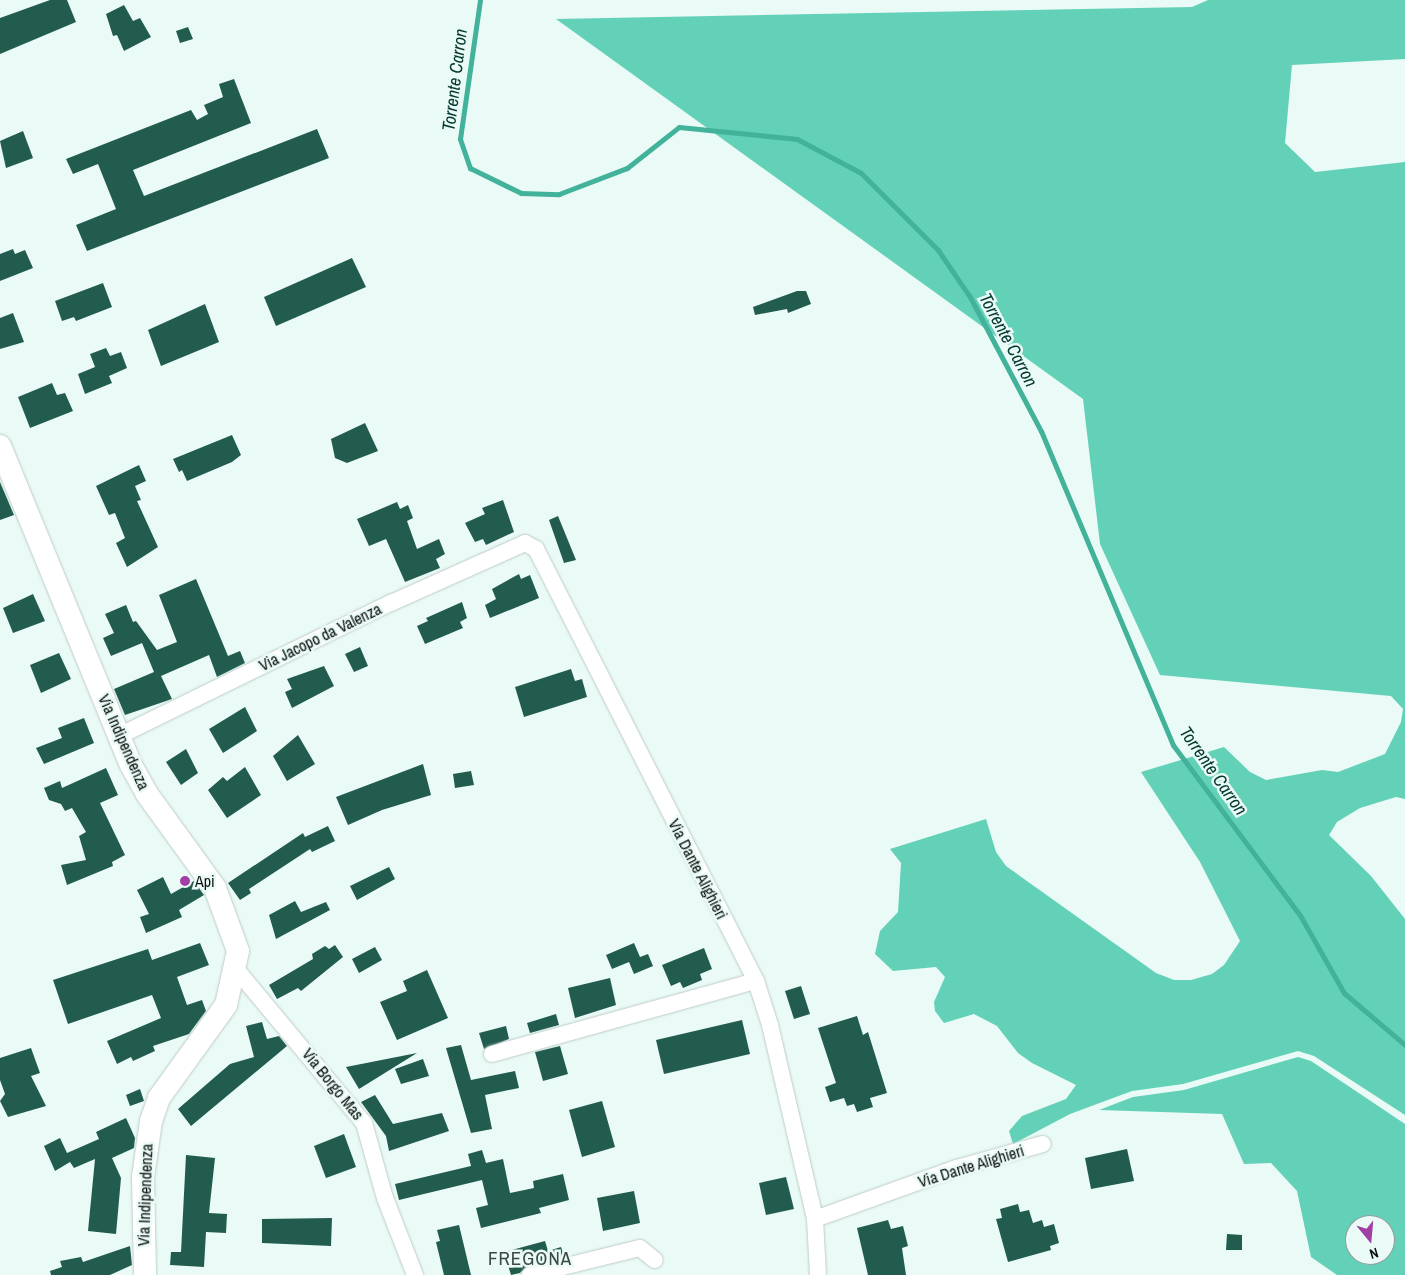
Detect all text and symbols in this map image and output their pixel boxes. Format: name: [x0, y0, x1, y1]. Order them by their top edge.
water label: Torrente Carron: [438, 28, 472, 132]
water label: Torrente Carron: [974, 289, 1042, 391]
street label: Via Jacopo da Valenza: [256, 599, 384, 675]
street label: Via Indipendenza: [94, 691, 154, 793]
water label: Torrente Carron: [1175, 723, 1251, 819]
street label: Via Dante Alighieri: [664, 815, 732, 923]
place label: Api: [195, 871, 215, 891]
marker: Api: [179, 875, 191, 887]
street label: Via Borgo Mas: [298, 1044, 368, 1124]
street label: Via Dante Alighieri: [915, 1141, 1027, 1191]
street label: Via Indipendenza: [134, 1143, 156, 1247]
north arrow: [1345, 1215, 1395, 1265]
text: N: [1368, 1244, 1381, 1263]
district label: FREGONA: [487, 1248, 573, 1270]

